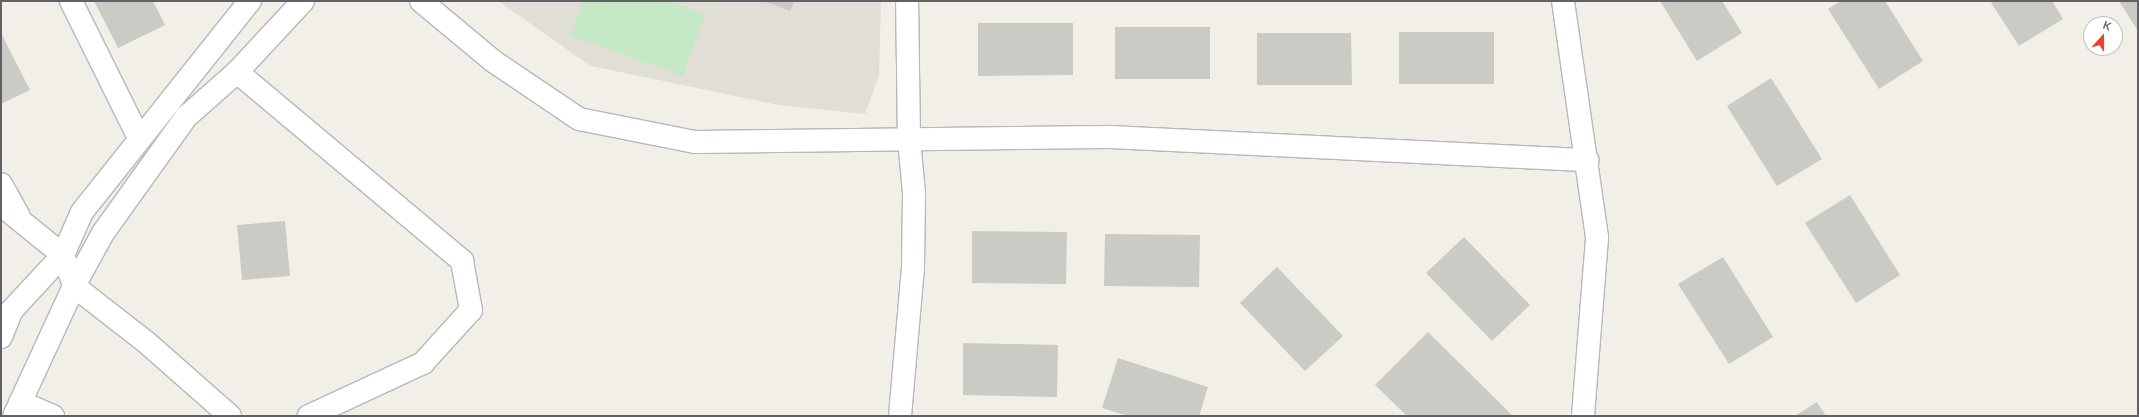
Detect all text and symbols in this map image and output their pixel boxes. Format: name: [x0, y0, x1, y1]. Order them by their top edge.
north arrow: [2083, 16, 2123, 56]
text: K: [2101, 18, 2113, 33]

